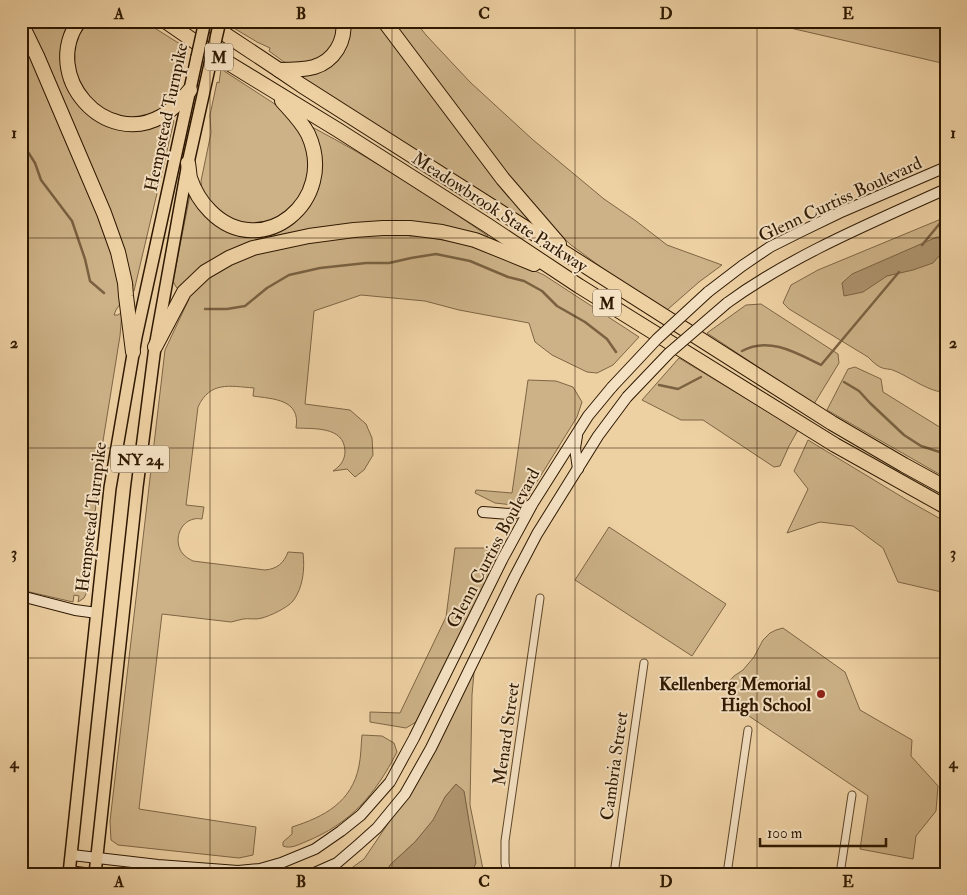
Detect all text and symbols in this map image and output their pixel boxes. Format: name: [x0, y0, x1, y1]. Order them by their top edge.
text: A: [113, 4, 125, 24]
text: B: [296, 4, 306, 24]
text: C: [478, 4, 490, 24]
text: D: [659, 4, 673, 24]
text: E: [842, 4, 854, 24]
street label: Hempstead Turnpike: [140, 40, 194, 193]
road number: M: [205, 44, 233, 70]
text: 1: [11, 123, 17, 143]
text: 1: [950, 123, 956, 143]
street label: Meadowbrook State Parkway: [408, 147, 593, 278]
street label: Glenn Curtiss Boulevard: [755, 151, 926, 247]
road number: M: [593, 290, 621, 316]
text: 2: [10, 333, 18, 353]
text: 2: [949, 333, 957, 353]
street label: Hempstead Turnpike: [71, 440, 112, 593]
road number: NY 24: [111, 446, 169, 472]
street label: Glenn Curtiss Boulevard: [442, 464, 545, 632]
text: 3: [11, 543, 17, 563]
text: 3: [950, 543, 956, 563]
place label: Kellenberg Memorial High School: [659, 673, 811, 717]
street label: Menard Street: [488, 681, 525, 787]
marker: Kellenberg Memorial High School: [815, 688, 827, 700]
street label: Cambria Street: [596, 710, 634, 822]
text: 4: [9, 753, 20, 773]
text: 4: [948, 753, 959, 773]
scale bar: [760, 815, 886, 847]
text: 100 m: [767, 824, 803, 843]
text: A: [113, 872, 125, 892]
text: B: [296, 872, 306, 892]
text: C: [478, 872, 490, 892]
text: D: [659, 872, 673, 892]
text: E: [842, 872, 854, 892]

